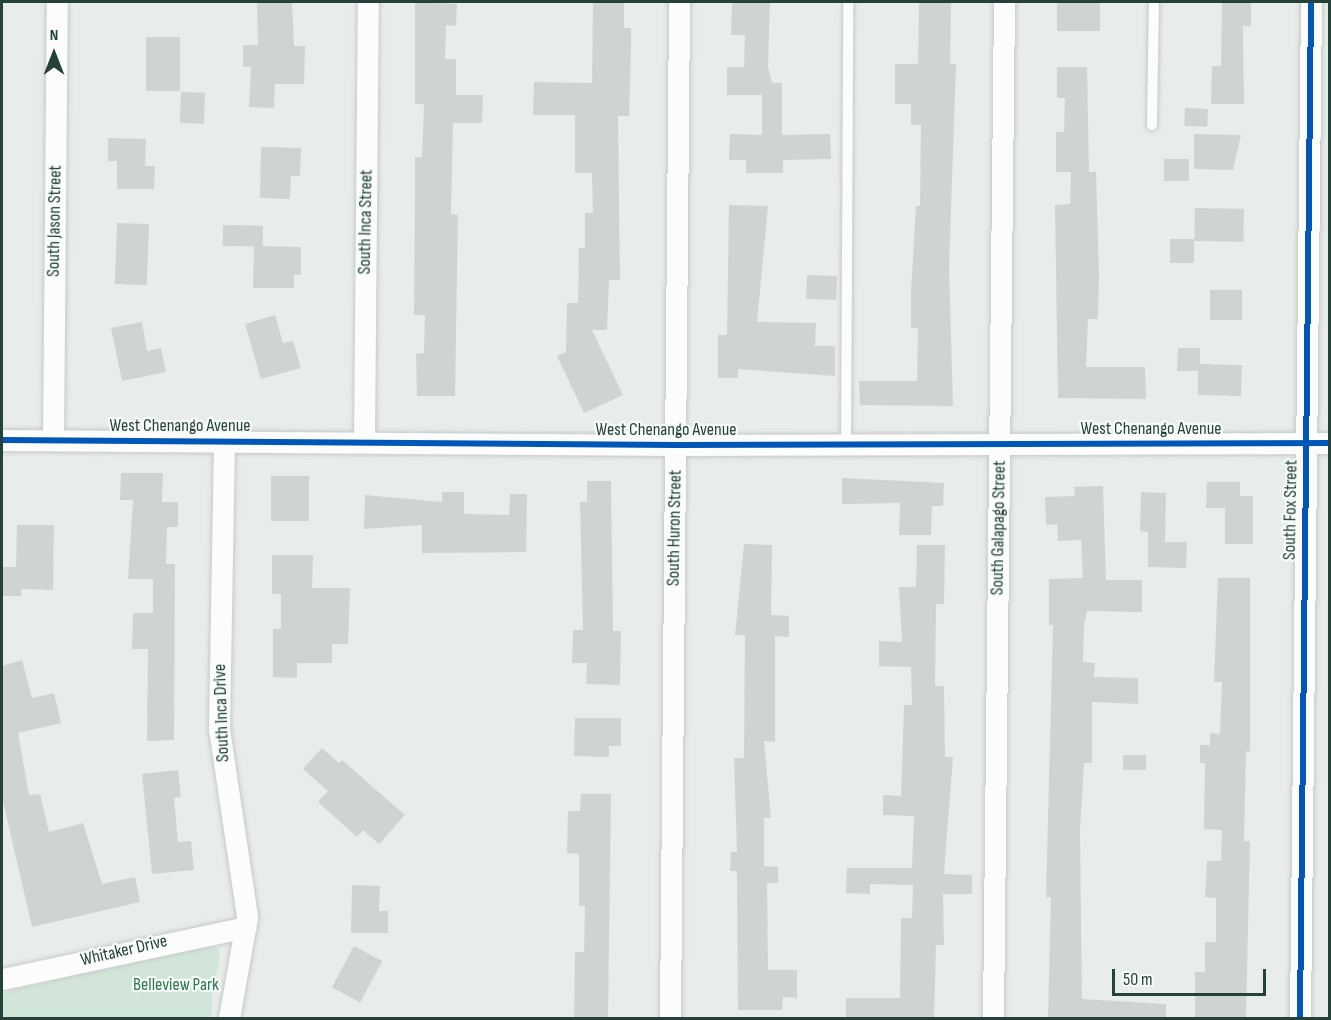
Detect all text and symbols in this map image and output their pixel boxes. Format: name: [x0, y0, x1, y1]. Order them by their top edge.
north arrow: [24, 24, 84, 84]
text: N: [50, 26, 58, 45]
street label: South Jason Street: [43, 165, 67, 277]
street label: South Inca Street: [354, 169, 378, 275]
street label: West Chenango Avenue: [110, 415, 250, 437]
street label: West Chenango Avenue: [1081, 418, 1221, 440]
street label: West Chenango Avenue: [596, 419, 736, 441]
street label: South Fox Street: [1279, 460, 1303, 560]
street label: South Galapago Street: [987, 461, 1011, 595]
street label: South Huron Street: [663, 470, 687, 586]
street label: South Inca Drive: [209, 664, 235, 762]
street label: Whitaker Drive: [79, 931, 169, 971]
scale bar: [1115, 957, 1270, 995]
text: 50 m: [1123, 969, 1153, 990]
park label: Belleview Park: [133, 974, 219, 996]

